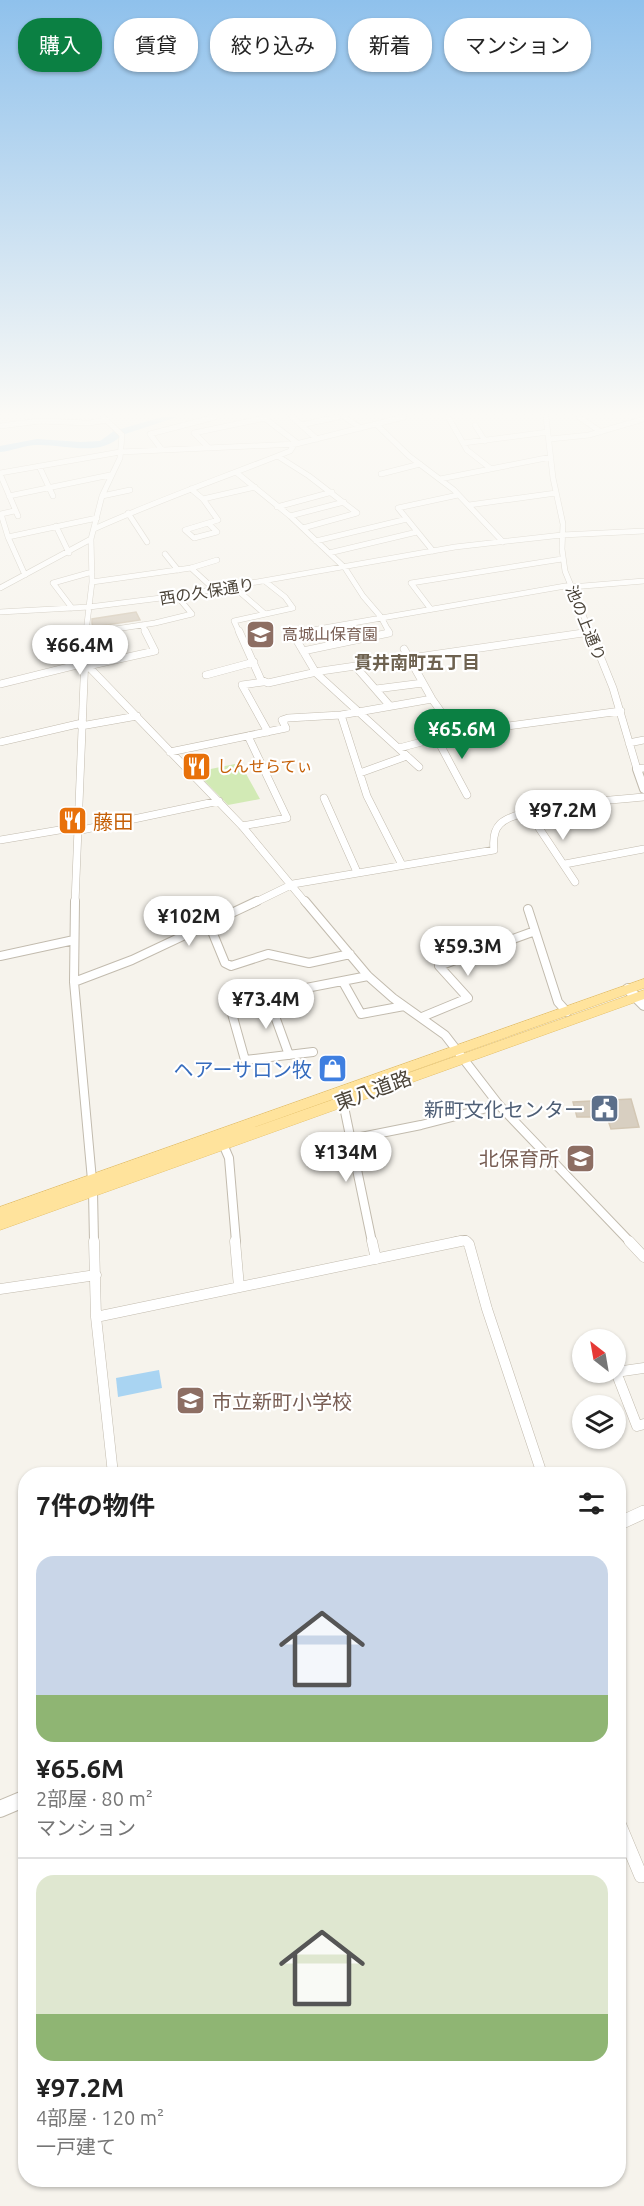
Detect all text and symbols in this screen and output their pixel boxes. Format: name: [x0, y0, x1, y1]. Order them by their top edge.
chip: 購入: [18, 18, 102, 72]
chip: 賃貸: [114, 18, 198, 72]
chip: 絞り込み: [210, 18, 336, 72]
chip: 新着: [348, 18, 432, 72]
chip: マンション: [444, 18, 591, 72]
street label: 西の久保通り: [158, 575, 256, 607]
street label: 池の上通り: [563, 583, 609, 663]
school or university icon: 高城山保育園: [245, 618, 277, 650]
pin: ¥66.4M: [31, 625, 129, 676]
place label: 高城山保育園: [282, 625, 378, 643]
text: ¥66.4M: [46, 633, 114, 656]
district label: 貫井南町五丁目: [354, 652, 480, 672]
pin: ¥65.6M: [413, 709, 511, 760]
text: ¥65.6M: [428, 717, 496, 740]
restaurant icon: しんせらてぃ: [180, 750, 212, 782]
place label: しんせらてぃ: [217, 757, 313, 775]
pin: ¥97.2M: [514, 790, 612, 841]
text: ¥97.2M: [529, 798, 597, 821]
restaurant icon: 藤田: [56, 805, 88, 837]
place label: 藤田: [93, 810, 133, 833]
pin: ¥102M: [147, 896, 231, 947]
text: ¥102M: [158, 904, 220, 927]
pin: ¥59.3M: [419, 926, 517, 977]
text: ¥59.3M: [434, 934, 502, 957]
pin: ¥73.4M: [217, 979, 315, 1030]
text: ¥73.4M: [232, 987, 300, 1010]
shop icon: ヘアーサロン牧: [317, 1053, 349, 1085]
place label: ヘアーサロン牧: [174, 1058, 312, 1081]
street label: 東八道路: [331, 1066, 415, 1114]
public building icon: 新町文化センター: [589, 1093, 621, 1125]
place label: 新町文化センター: [424, 1098, 584, 1121]
pin: ¥134M: [304, 1132, 388, 1183]
text: ¥134M: [315, 1140, 377, 1163]
school or university icon: 北保育所: [564, 1142, 596, 1174]
place label: 北保育所: [479, 1147, 559, 1170]
north arrow: [572, 1329, 626, 1383]
map controls: [572, 1329, 626, 1449]
school or university icon: 市立新町小学校: [175, 1385, 207, 1417]
place label: 市立新町小学校: [212, 1390, 352, 1413]
button: layers: [572, 1395, 626, 1449]
icon: filters: [575, 1487, 608, 1520]
text: 7件の物件: [36, 1491, 155, 1520]
icon: home: [268, 1595, 376, 1703]
text: ¥65.6M: [36, 1754, 124, 1783]
text: 2部屋 · 80 m²: [36, 1787, 153, 1810]
text: マンション: [36, 1816, 136, 1839]
icon: home: [268, 1914, 376, 2022]
text: ¥97.2M: [36, 2073, 124, 2102]
text: 4部屋 · 120 m²: [36, 2106, 164, 2129]
text: 一戸建て: [36, 2135, 116, 2158]

